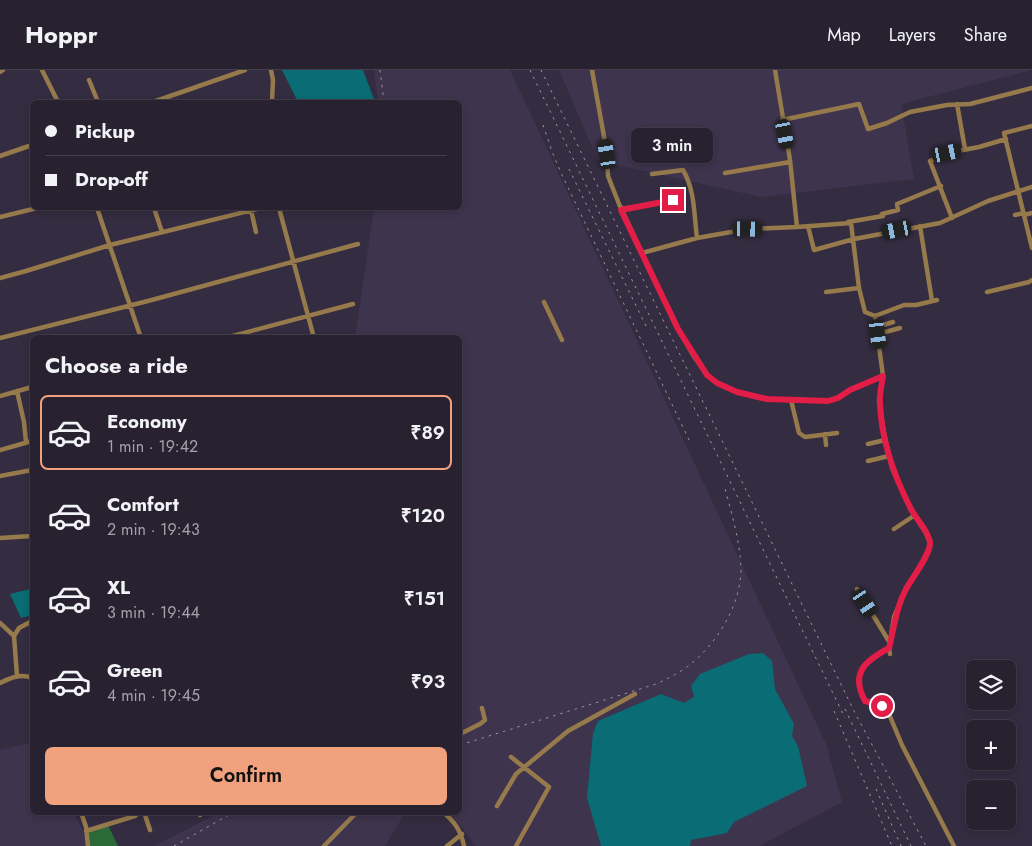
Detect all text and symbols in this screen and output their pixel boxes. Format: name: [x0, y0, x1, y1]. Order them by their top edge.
text: Hoppr: [25, 17, 98, 52]
text: Map: [827, 22, 861, 48]
text: Layers: [889, 22, 936, 48]
text: Share: [964, 22, 1007, 48]
text: Pickup: [75, 118, 135, 145]
car: [774, 118, 795, 150]
callout: 3 min: [632, 128, 714, 162]
text: 3 min: [652, 134, 692, 157]
car: [597, 138, 616, 170]
car: [930, 143, 963, 163]
text: Drop-off: [75, 166, 148, 193]
route end: [662, 189, 684, 211]
car: [880, 220, 913, 240]
car: [732, 221, 763, 237]
car: [868, 318, 887, 350]
text: Choose a ride: [45, 349, 188, 381]
text: Economy: [107, 408, 187, 435]
icon: car: [47, 410, 92, 455]
text: ₹89: [411, 419, 445, 446]
text: 1 min · 19:42: [107, 435, 198, 458]
text: Comfort: [107, 491, 179, 518]
icon: car: [47, 493, 92, 538]
text: ₹120: [401, 502, 445, 529]
text: 2 min · 19:43: [107, 518, 200, 541]
text: XL: [107, 574, 130, 601]
icon: car: [47, 576, 92, 621]
text: ₹151: [404, 585, 445, 612]
car: [850, 586, 879, 620]
text: 3 min · 19:44: [107, 601, 200, 624]
text: Green: [107, 657, 163, 684]
icon: car: [47, 659, 92, 704]
map controls: [966, 660, 1016, 830]
button: layers: [966, 660, 1016, 710]
text: ₹93: [411, 668, 445, 695]
text: 4 min · 19:45: [107, 684, 200, 707]
route start: [871, 695, 893, 717]
button: +: [966, 720, 1016, 770]
button: Confirm: [45, 747, 447, 805]
button: −: [966, 780, 1016, 830]

